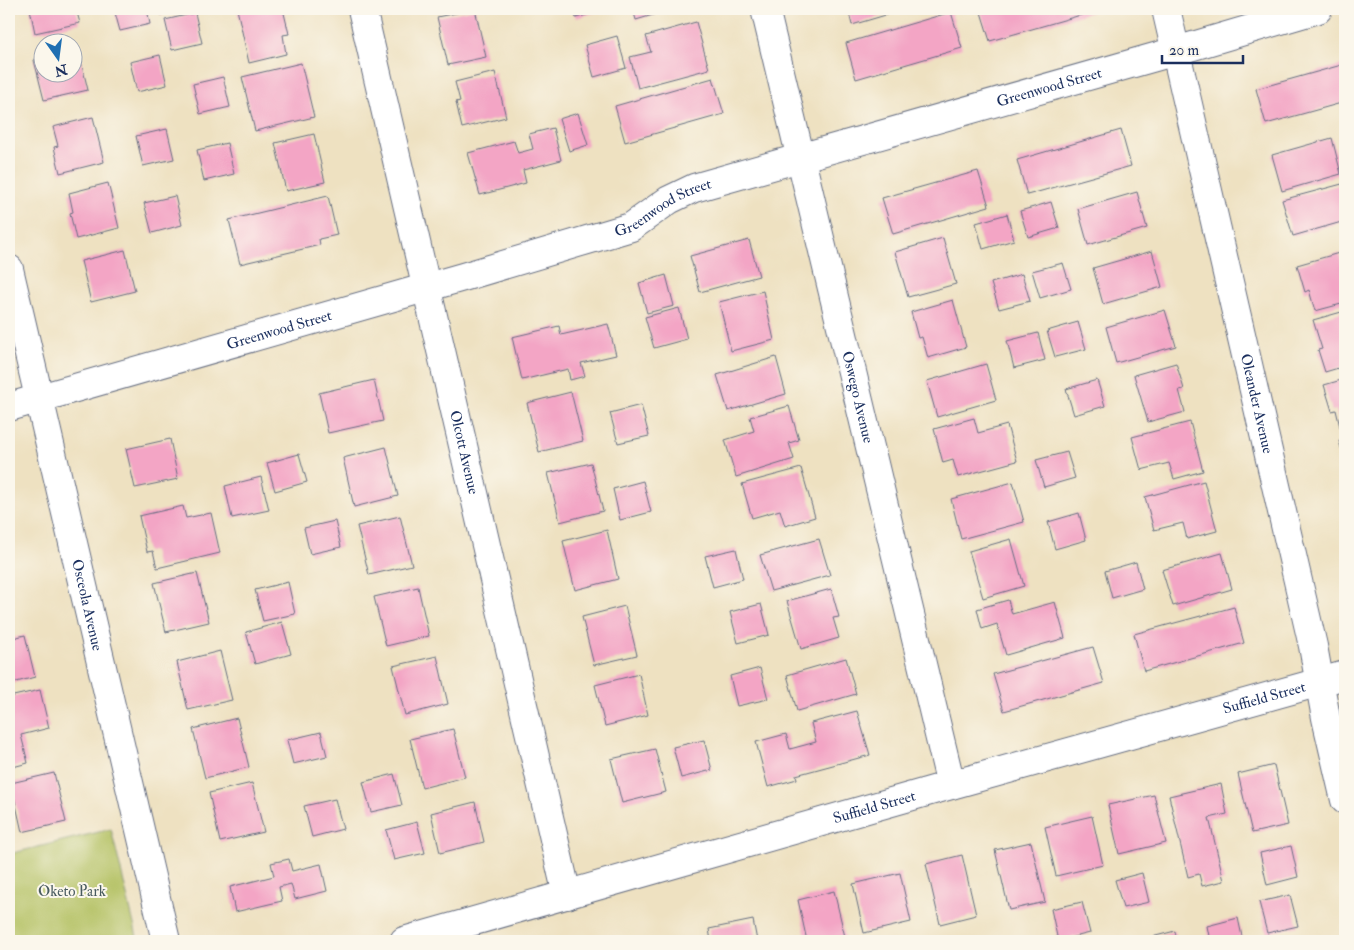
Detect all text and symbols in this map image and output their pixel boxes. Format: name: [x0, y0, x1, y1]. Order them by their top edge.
north arrow: [32, 32, 82, 82]
scale bar: [1162, 32, 1243, 64]
text: 20 m: [1169, 41, 1199, 60]
text: N: [52, 60, 70, 80]
street label: Greenwood Street: [994, 64, 1104, 112]
street label: Greenwood Street: [612, 175, 714, 241]
street label: Greenwood Street: [224, 306, 334, 354]
street label: Oswego Avenue: [837, 349, 878, 445]
street label: Oleander Avenue: [1236, 352, 1277, 456]
street label: Olcott Avenue: [445, 409, 483, 496]
street label: Osceola Avenue: [67, 557, 107, 653]
street label: Suffield Street: [1221, 677, 1308, 719]
street label: Suffield Street: [831, 787, 918, 828]
park label: Oketo Park: [38, 882, 106, 901]

